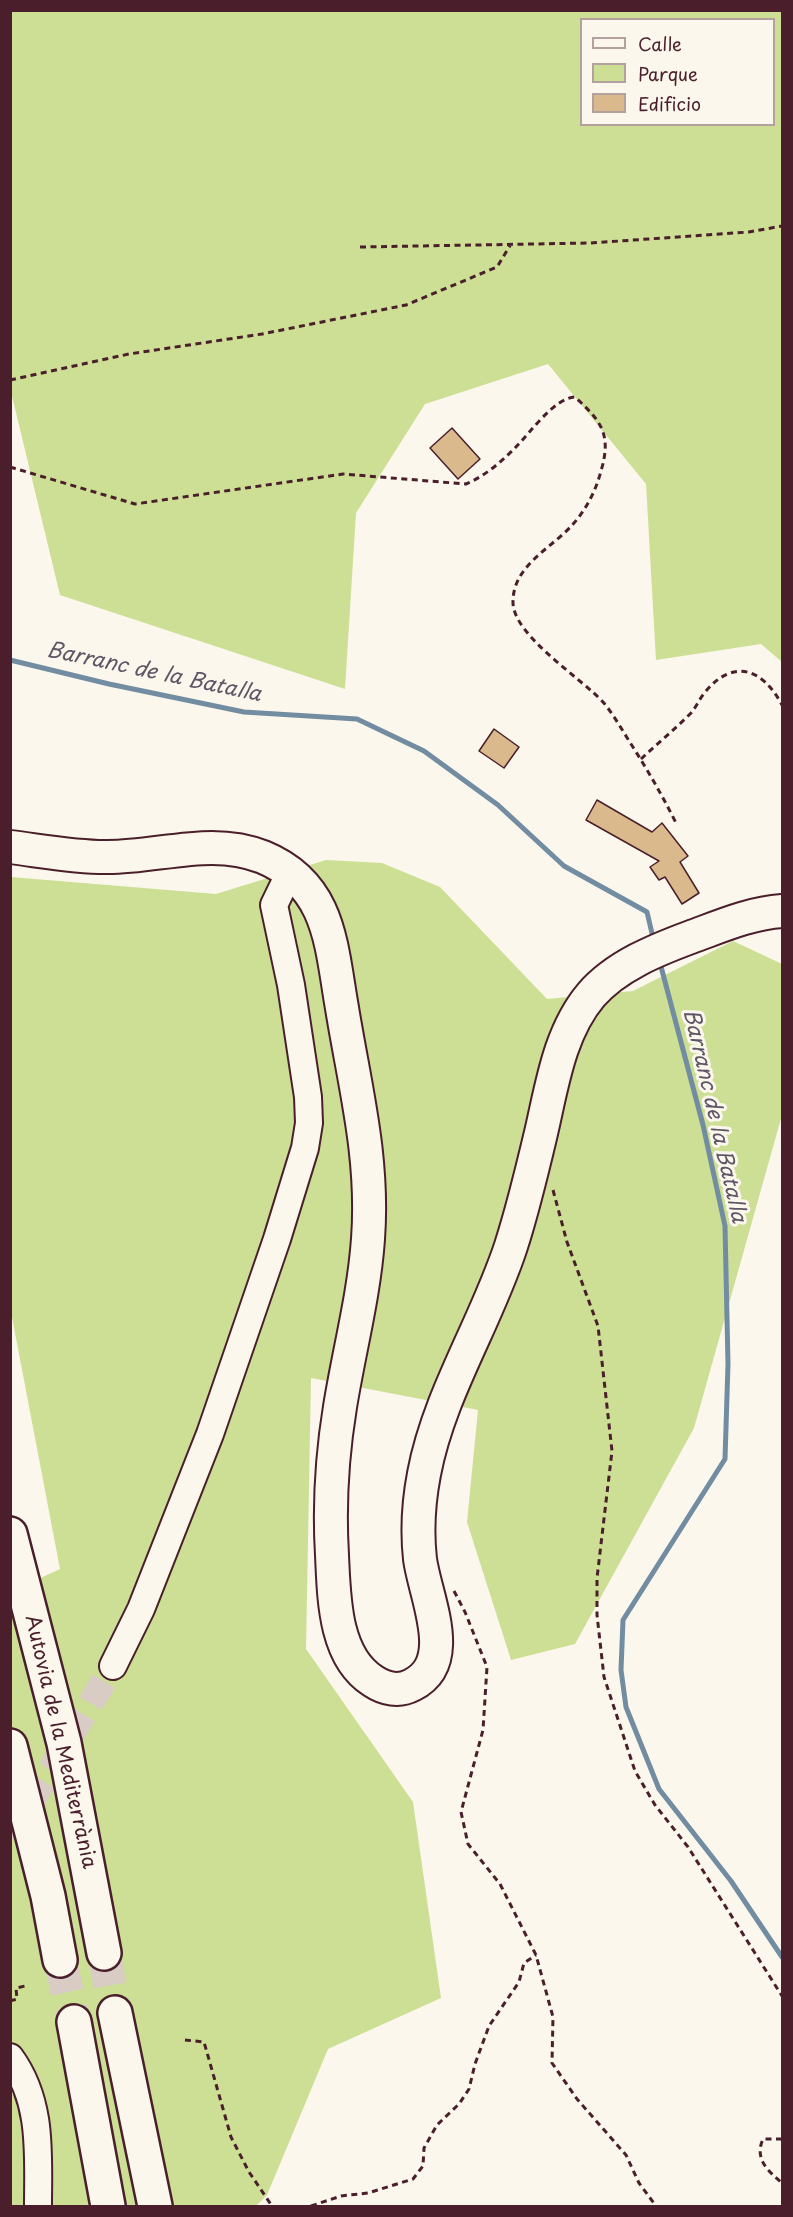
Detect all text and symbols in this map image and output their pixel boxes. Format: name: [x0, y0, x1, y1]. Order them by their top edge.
legend: [580, 18, 775, 126]
text: Calle: [638, 30, 682, 57]
text: Parque: [638, 60, 698, 87]
text: Edificio: [638, 90, 701, 117]
water label: Barranc de la Batalla: [45, 638, 263, 708]
water label: Barranc de la Batalla: [677, 1007, 751, 1225]
street label: Autovia de la Mediterrània: [19, 1613, 101, 1871]

